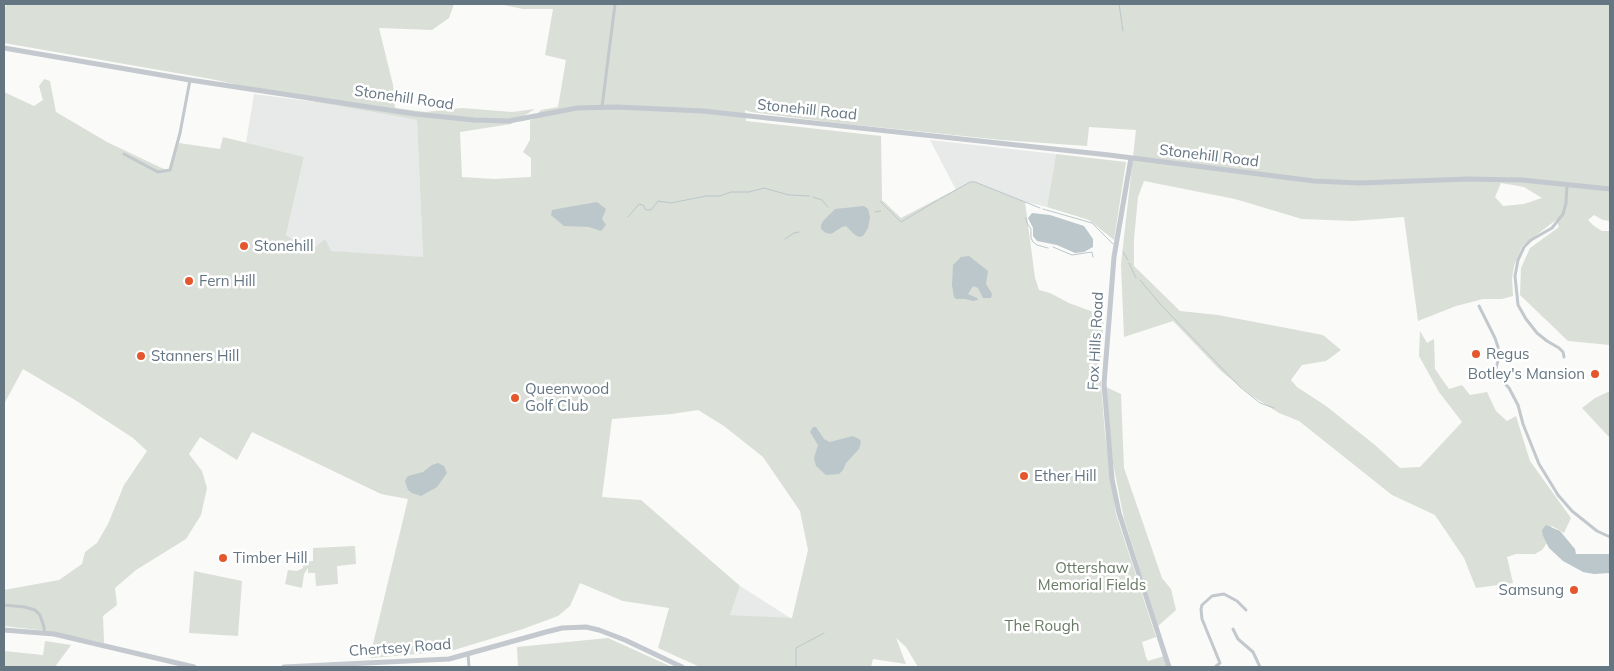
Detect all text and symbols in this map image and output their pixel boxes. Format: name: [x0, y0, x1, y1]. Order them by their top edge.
street label: Stonehill Road: [353, 82, 455, 114]
street label: Stonehill Road: [756, 96, 858, 124]
street label: Stonehill Road: [1158, 141, 1260, 171]
place label: Stonehill: [254, 237, 314, 255]
marker: Stonehill: [238, 240, 250, 252]
place label: Fern Hill: [199, 272, 256, 290]
marker: Fern Hill: [183, 275, 195, 287]
street label: Fox Hills Road: [1084, 291, 1108, 391]
place label: Regus: [1486, 345, 1530, 363]
place label: Stanners Hill: [151, 347, 239, 365]
marker: Regus: [1470, 348, 1482, 360]
marker: Stanners Hill: [135, 350, 147, 362]
place label: Botley's Mansion: [1468, 365, 1585, 383]
marker: Botley's Mansion: [1589, 368, 1601, 380]
place label: Queenwood Golf Club: [525, 380, 609, 415]
marker: Queenwood Golf Club: [509, 392, 521, 404]
place label: Ether Hill: [1034, 467, 1097, 485]
marker: Ether Hill: [1018, 470, 1030, 482]
place label: Timber Hill: [233, 549, 308, 567]
marker: Timber Hill: [217, 552, 229, 564]
park label: Ottershaw Memorial Fields: [1038, 559, 1146, 594]
place label: Samsung: [1499, 581, 1564, 599]
marker: Samsung: [1568, 584, 1580, 596]
park label: The Rough: [1004, 617, 1080, 635]
street label: Chertsey Road: [348, 635, 452, 661]

